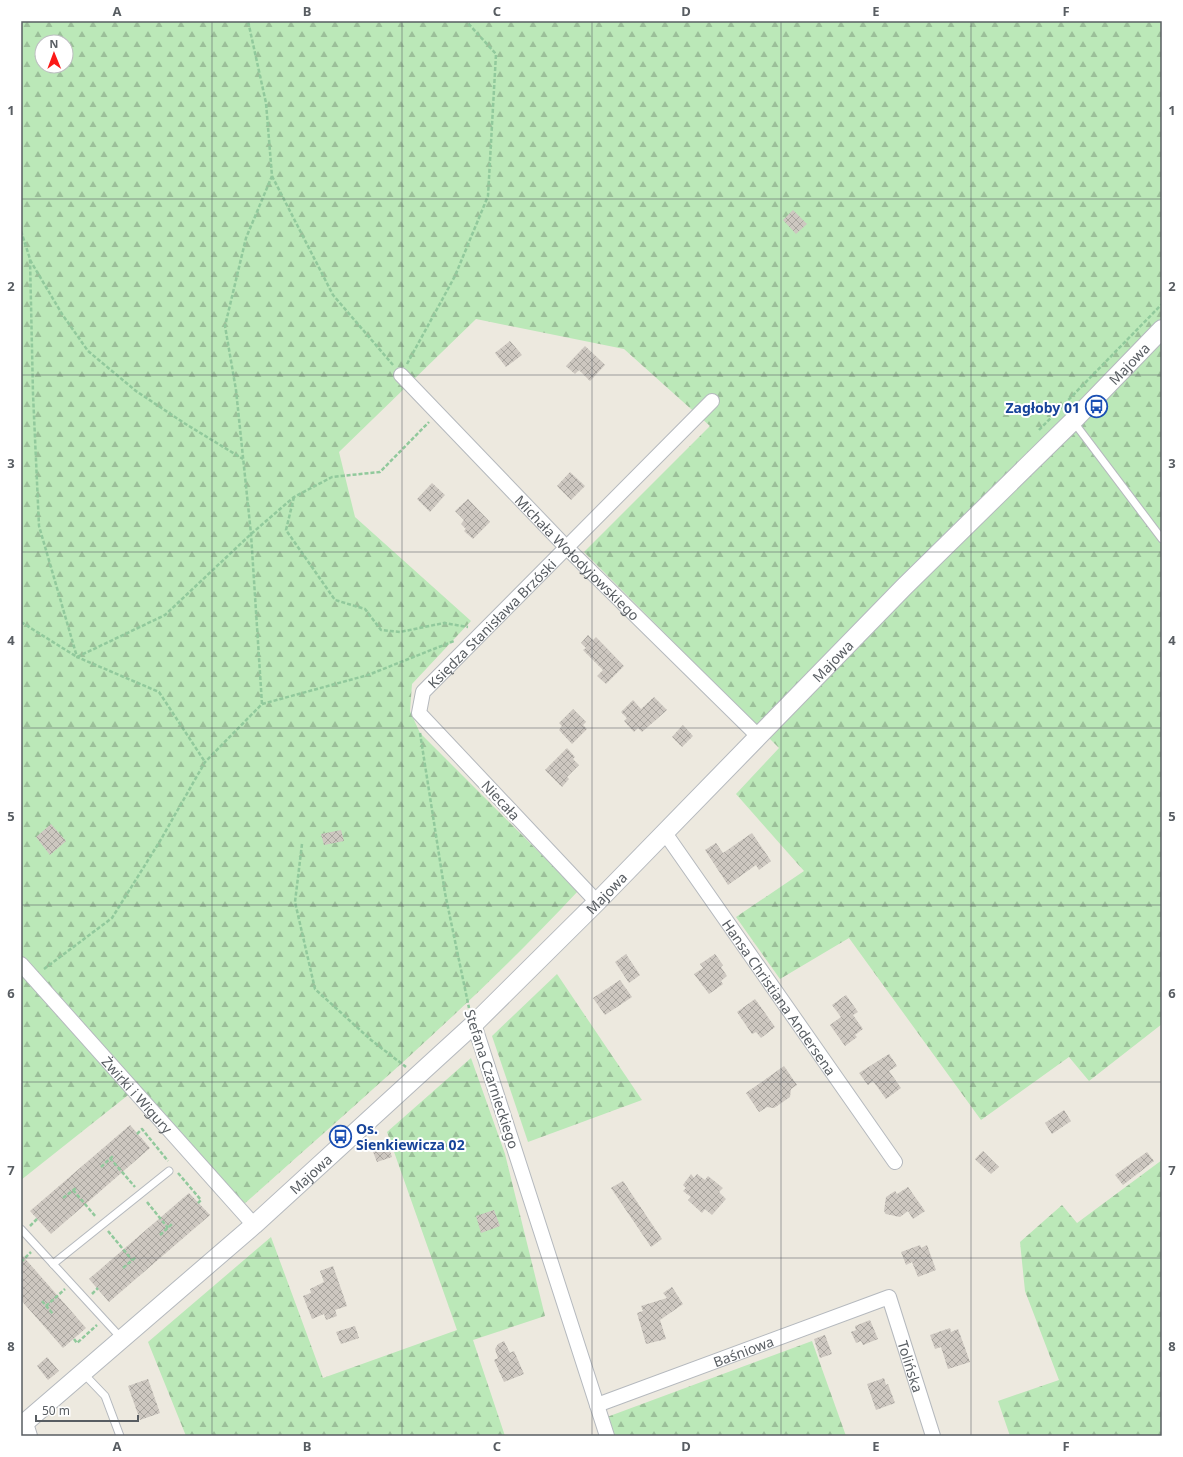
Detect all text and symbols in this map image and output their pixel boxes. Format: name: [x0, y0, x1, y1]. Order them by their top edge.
text: A: [113, 2, 122, 20]
text: B: [303, 2, 311, 20]
text: C: [493, 2, 501, 20]
text: D: [681, 2, 691, 20]
text: E: [872, 2, 880, 20]
text: F: [1062, 2, 1070, 20]
north arrow: [34, 34, 74, 74]
text: N: [49, 36, 58, 51]
text: 1: [7, 101, 15, 119]
text: 1: [1168, 101, 1176, 119]
text: 2: [7, 277, 15, 295]
text: 2: [1168, 277, 1176, 295]
street label: Majowa: [1104, 338, 1153, 388]
bus stop icon: Zagłoby 01: [1083, 394, 1109, 420]
place label: Zagłoby 01: [1005, 398, 1080, 417]
text: 3: [7, 454, 15, 472]
text: 3: [1168, 454, 1176, 472]
street label: Michała Wołodyjowskiego: [511, 491, 644, 624]
street label: Księdza Stanisława Brzóski: [423, 554, 560, 692]
text: 4: [7, 631, 15, 649]
text: 4: [1168, 631, 1176, 649]
street label: Majowa: [808, 636, 857, 686]
street label: Niecała: [478, 776, 524, 824]
text: 5: [7, 807, 15, 825]
text: 5: [1168, 807, 1176, 825]
street label: Majowa: [581, 868, 631, 918]
street label: Hansa Christiana Andersena: [718, 915, 841, 1079]
text: 6: [7, 984, 15, 1002]
text: 6: [1168, 984, 1176, 1002]
street label: Stefana Czarnieckiego: [460, 1007, 524, 1151]
street label: Żwirki i Wigury: [98, 1052, 178, 1138]
place label: Os. Sienkiewicza 02: [356, 1119, 465, 1154]
bus stop icon: Os. Sienkiewicza 02: [327, 1123, 353, 1149]
street label: Majowa: [285, 1149, 336, 1198]
text: 7: [7, 1161, 15, 1179]
text: 7: [1168, 1161, 1176, 1179]
street label: Baśniowa: [710, 1331, 776, 1371]
text: 8: [7, 1337, 15, 1355]
text: 8: [1168, 1337, 1176, 1355]
street label: Tolińska: [894, 1338, 928, 1395]
scale bar: [36, 1397, 138, 1423]
text: 50 m: [42, 1402, 70, 1419]
text: A: [113, 1437, 122, 1455]
text: B: [303, 1437, 311, 1455]
text: C: [493, 1437, 501, 1455]
text: D: [681, 1437, 691, 1455]
text: E: [872, 1437, 880, 1455]
text: F: [1062, 1437, 1070, 1455]

